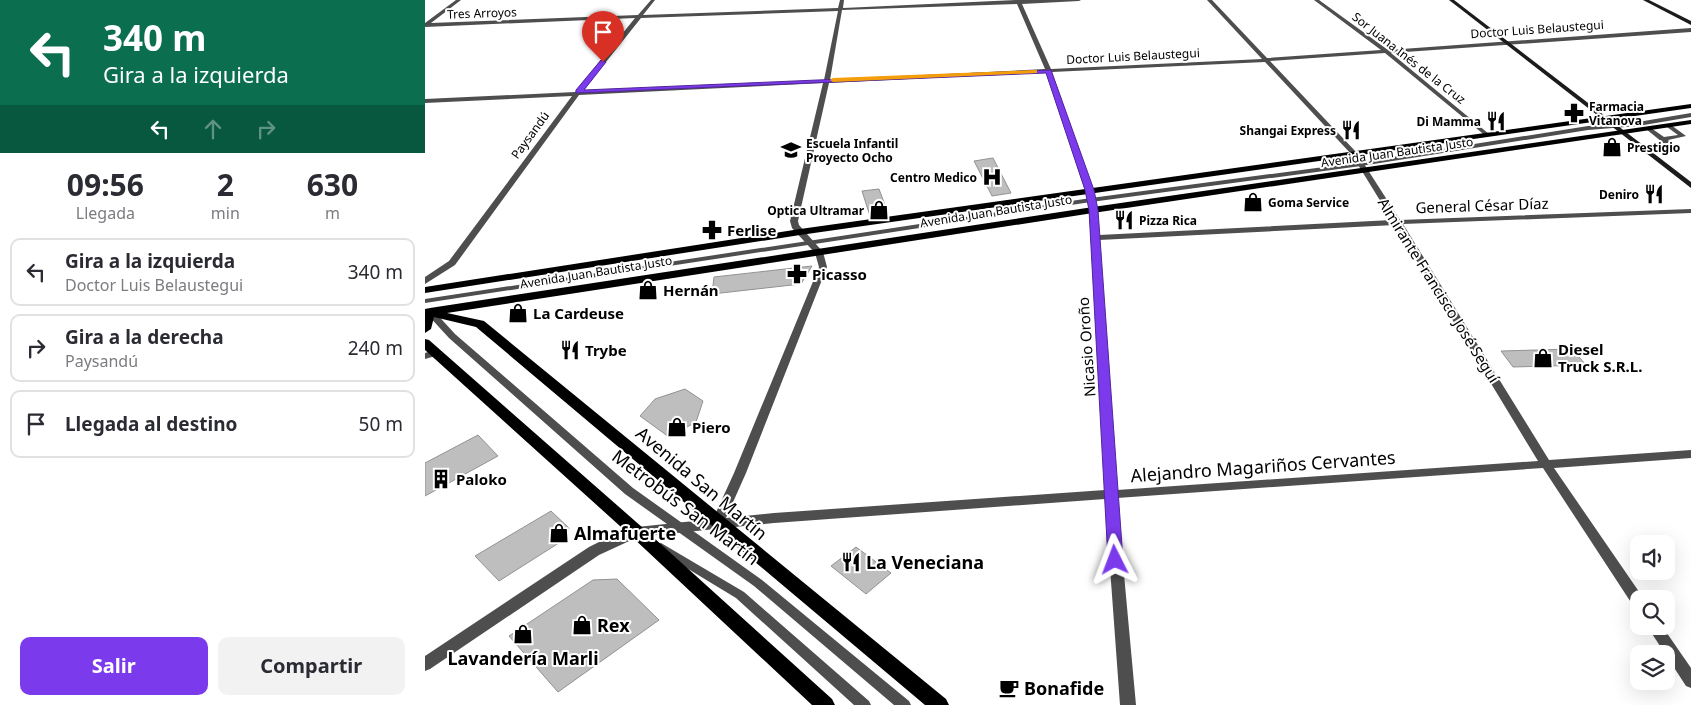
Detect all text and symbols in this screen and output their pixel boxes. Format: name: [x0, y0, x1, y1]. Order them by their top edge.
street label: Tres Arroyos: [447, 3, 517, 23]
street label: Sor Juana Inés de la Cruz: [1349, 8, 1469, 108]
pin: [582, 11, 624, 62]
text: 340 m: [103, 14, 206, 61]
street label: Doctor Luis Belaustegui: [1470, 16, 1604, 42]
icon: arrive: [589, 18, 617, 46]
icon: left: [20, 20, 85, 85]
street label: Doctor Luis Belaustegui: [1066, 44, 1200, 68]
text: Gira a la izquierda: [103, 59, 289, 89]
place label: Farmacia Vitanova: [1589, 98, 1644, 129]
pharmacy icon: Farmacia Vitanova: [1563, 102, 1585, 124]
street label: Paysandú: [507, 108, 553, 162]
restaurant icon: Di Mamma: [1485, 110, 1507, 132]
place label: Di Mamma: [1416, 113, 1481, 130]
icon: left: [146, 115, 174, 143]
icon: ahead: [199, 115, 227, 143]
icon: right: [252, 115, 280, 143]
restaurant icon: Shangai Express: [1340, 119, 1362, 141]
place label: Shangai Express: [1240, 122, 1336, 139]
street label: Avenida Juan Bautista Justo: [1320, 133, 1474, 171]
place label: Escuela Infantil Proyecto Ocho: [806, 135, 898, 166]
shop icon: Prestigio: [1601, 136, 1623, 158]
school or university icon: Escuela Infantil Proyecto Ocho: [780, 139, 802, 161]
place label: Prestigio: [1627, 139, 1680, 156]
text: 09:56: [67, 164, 144, 205]
text: 2: [217, 164, 234, 205]
text: 630: [307, 164, 358, 205]
hospital icon: Centro Medico: [981, 166, 1003, 188]
place label: Centro Medico: [890, 169, 977, 186]
restaurant icon: Deniro: [1643, 183, 1665, 205]
place label: Deniro: [1599, 186, 1639, 203]
street label: Avenida Juan Bautista Justo: [919, 191, 1073, 231]
shop icon: Goma Service: [1242, 191, 1264, 213]
street label: General César Díaz: [1415, 193, 1549, 217]
place label: Goma Service: [1268, 194, 1349, 211]
street label: Almirante Francisco José Seguí: [1374, 194, 1505, 387]
shop icon: Optica Ultramar: [868, 199, 890, 221]
text: Llegada: [76, 202, 135, 224]
text: min: [211, 202, 240, 224]
text: m: [325, 202, 340, 224]
place label: Optica Ultramar: [767, 202, 865, 219]
restaurant icon: Pizza Rica: [1113, 209, 1135, 231]
place label: Pizza Rica: [1139, 212, 1197, 229]
pharmacy icon: Ferlise: [701, 219, 723, 241]
place label: Ferlise: [727, 220, 776, 240]
text: Gira a la izquierda: [65, 248, 235, 274]
street label: Avenida Juan Bautista Justo: [519, 252, 673, 292]
icon: left: [22, 258, 50, 286]
text: 340 m: [348, 259, 403, 285]
pharmacy icon: Picasso: [786, 263, 808, 285]
place label: Picasso: [812, 264, 867, 284]
text: Doctor Luis Belaustegui: [65, 274, 243, 296]
shop icon: Hernán: [637, 279, 659, 301]
place label: Hernán: [663, 280, 719, 300]
street label: Nicasio Oroño: [1073, 296, 1099, 398]
shop icon: La Cardeuse: [507, 302, 529, 324]
place label: La Cardeuse: [533, 303, 624, 323]
text: Gira a la derecha: [65, 324, 224, 350]
icon: right: [22, 334, 50, 362]
text: 240 m: [348, 335, 403, 361]
restaurant icon: Trybe: [559, 339, 581, 361]
place label: Diesel Truck S.R.L.: [1558, 339, 1642, 376]
place label: Trybe: [585, 340, 627, 360]
shop icon: Diesel Truck S.R.L.: [1532, 347, 1554, 369]
text: Paysandú: [65, 350, 138, 372]
icon: arrive: [22, 410, 50, 438]
text: Llegada al destino: [65, 411, 237, 437]
text: 50 m: [359, 411, 403, 437]
shop icon: Piero: [666, 416, 688, 438]
place label: Piero: [692, 417, 731, 437]
street label: Avenida San Martín: [631, 421, 773, 545]
street label: Metrobús San Martín: [608, 444, 764, 570]
street label: Alejandro Magariños Cervantes: [1130, 445, 1396, 487]
building icon: Paloko: [430, 468, 452, 490]
place label: Paloko: [456, 469, 507, 489]
place label: Almafuerte: [574, 521, 676, 545]
shop icon: Almafuerte: [548, 522, 570, 544]
position arrow: [1088, 533, 1140, 585]
map controls: [1630, 535, 1675, 690]
button: sound: [1630, 535, 1675, 580]
place label: La Veneciana: [866, 550, 984, 574]
restaurant icon: La Veneciana: [840, 551, 862, 573]
button: search: [1630, 590, 1675, 635]
place label: Rex: [597, 613, 630, 637]
shop icon: Rex: [571, 614, 593, 636]
shop icon: Lavandería Marli: [512, 623, 534, 645]
button: Salir: [20, 637, 208, 695]
button: Compartir: [218, 637, 405, 695]
button: layers: [1630, 645, 1675, 690]
place label: Lavandería Marli: [447, 646, 599, 670]
place label: Bonafide: [1024, 676, 1104, 700]
cafe icon: Bonafide: [998, 677, 1020, 699]

